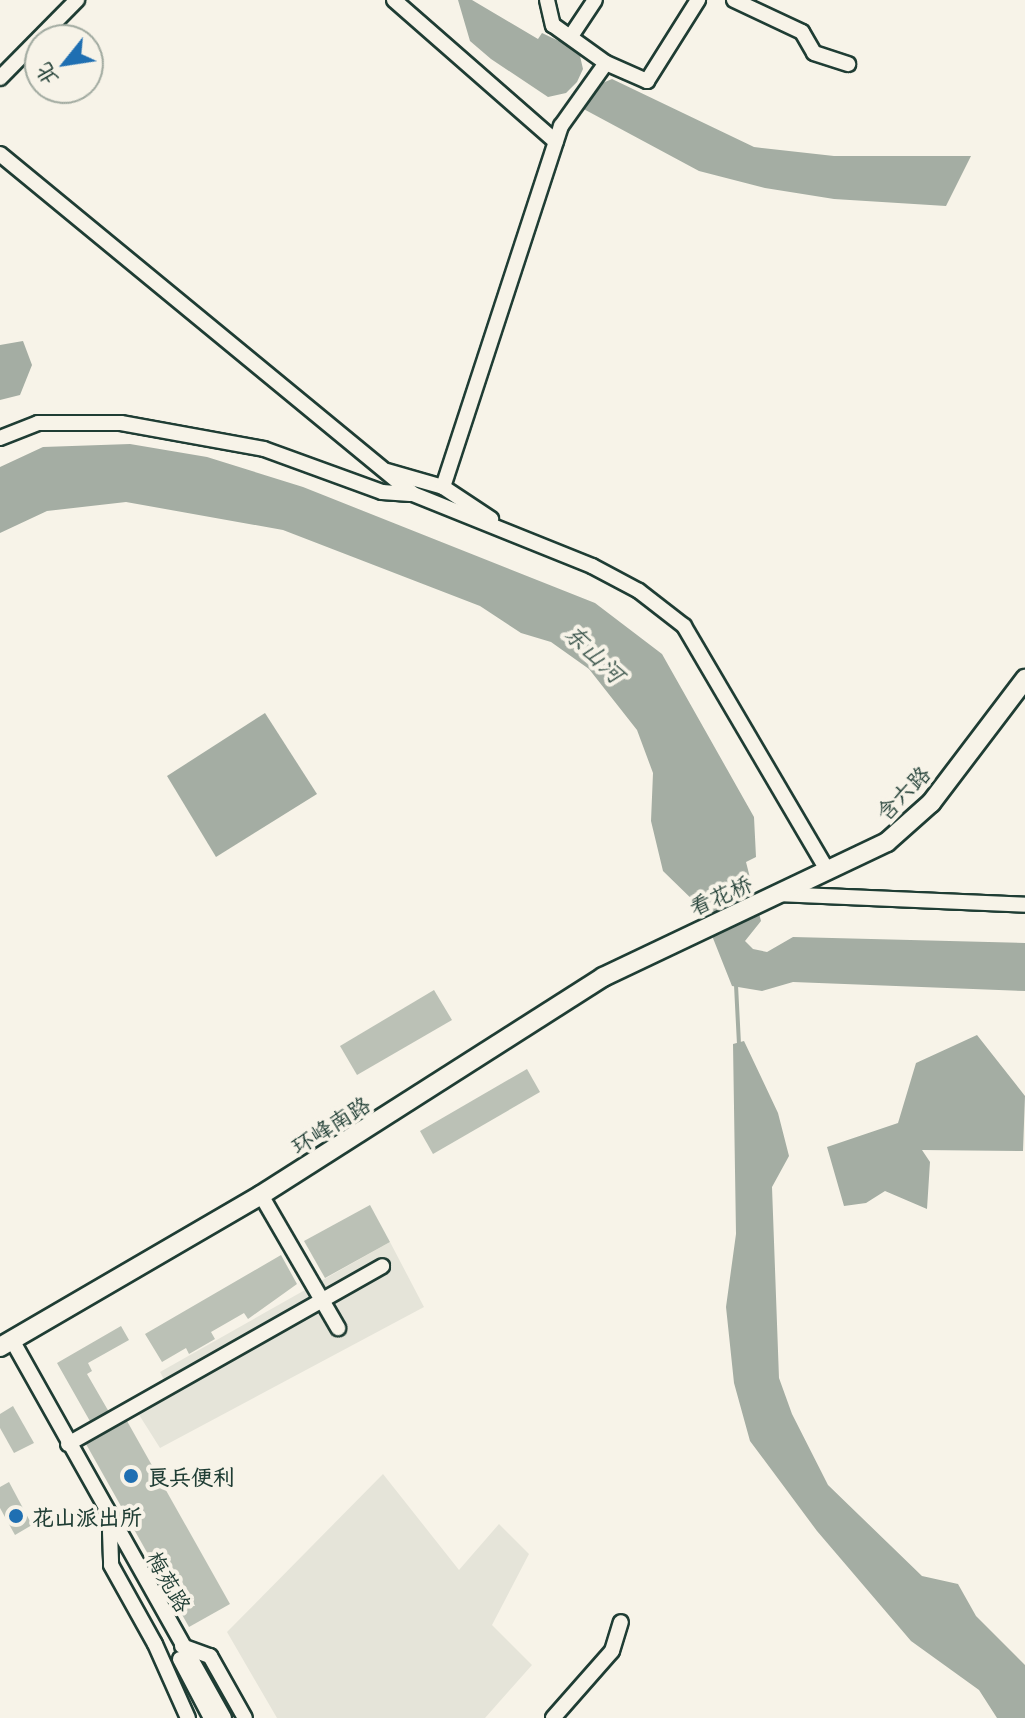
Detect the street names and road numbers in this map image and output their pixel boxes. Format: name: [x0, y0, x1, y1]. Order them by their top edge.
street label: 含六路: [869, 759, 935, 825]
street label: 看花桥: [684, 869, 756, 919]
street label: 环峰南路: [286, 1089, 374, 1159]
street label: 梅苑路: [142, 1546, 198, 1616]

